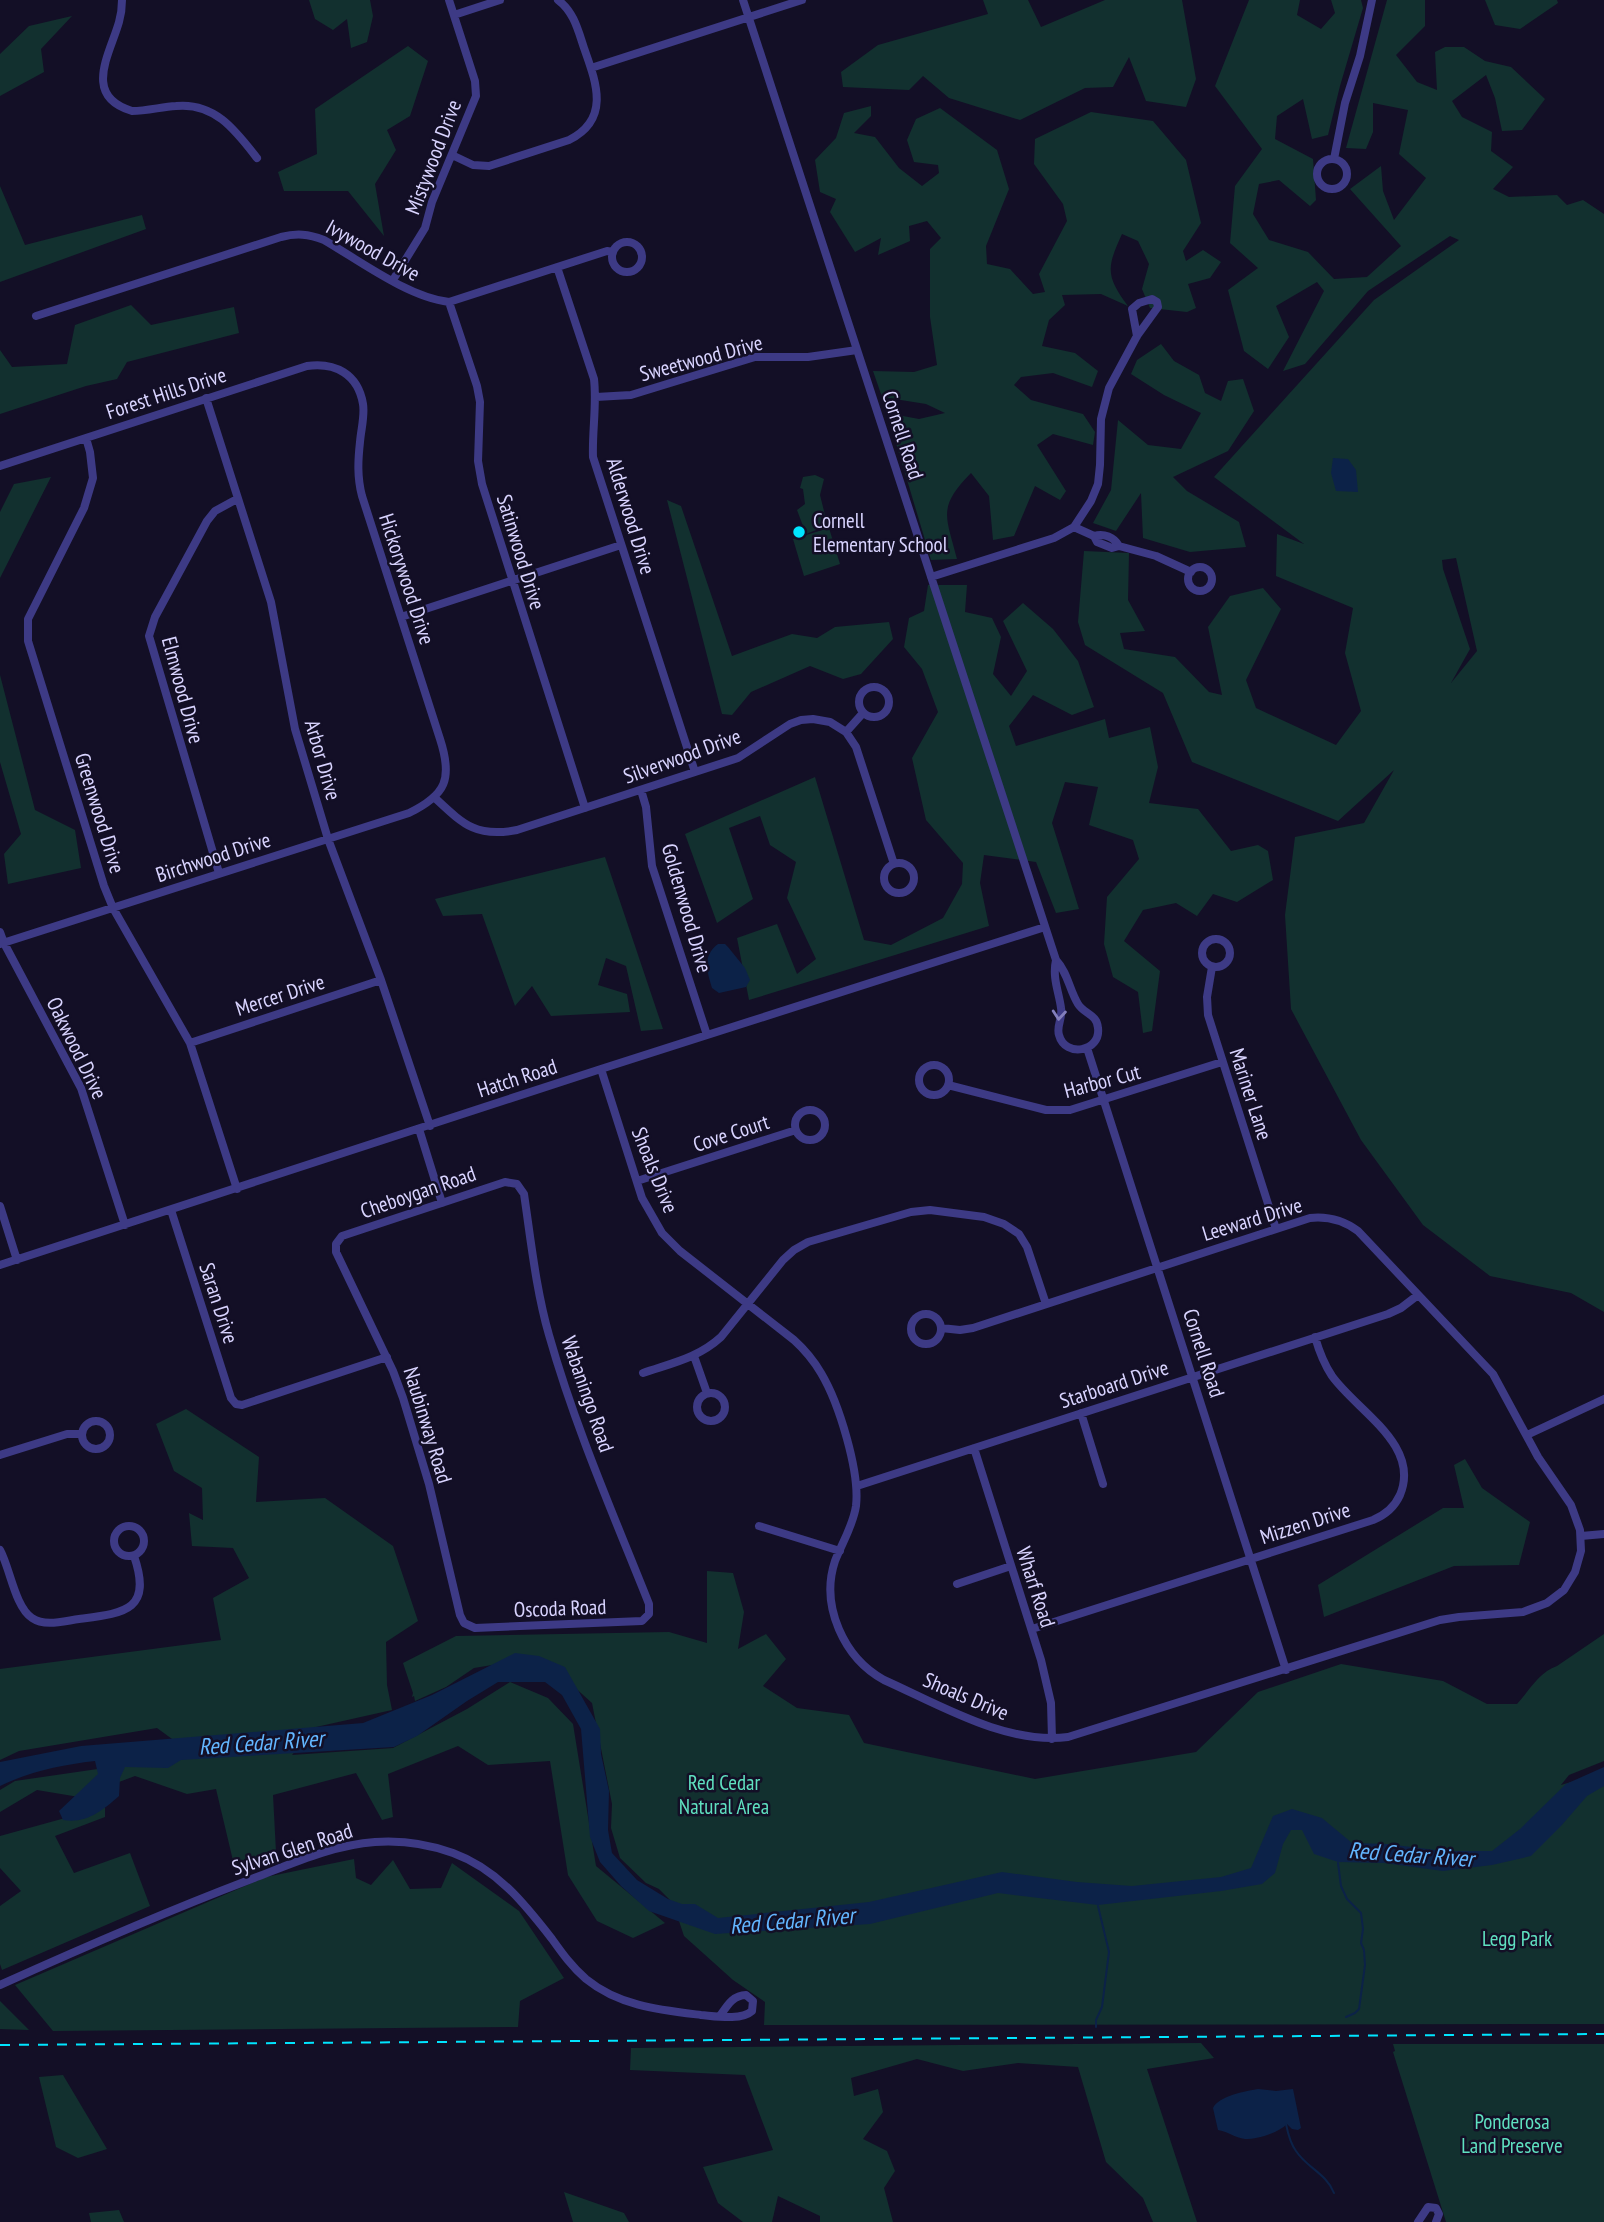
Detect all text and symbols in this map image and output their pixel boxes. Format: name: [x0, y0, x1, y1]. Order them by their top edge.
street label: Mistywood Drive: [399, 96, 467, 218]
street label: Ivywood Drive: [321, 213, 425, 287]
street label: Sweetwood Drive: [637, 329, 765, 387]
street label: Forest Hills Drive: [102, 361, 230, 425]
street label: Cornell Road: [876, 387, 930, 483]
street label: Alderwood Drive: [600, 454, 662, 578]
street label: Satinwood Drive: [491, 491, 551, 613]
place label: Cornell Elementary School: [813, 507, 948, 558]
street label: Hickorywood Drive: [373, 510, 441, 648]
marker: Cornell Elementary School: [791, 524, 807, 540]
street label: Elmwood Drive: [156, 634, 210, 746]
street label: Arbor Drive: [299, 717, 347, 803]
street label: Silverwood Drive: [620, 722, 744, 790]
street label: Greenwood Drive: [69, 750, 131, 876]
street label: Birchwood Drive: [152, 826, 274, 888]
street label: Goldenwood Drive: [656, 840, 718, 976]
street label: Mercer Drive: [232, 968, 328, 1022]
street label: Oakwood Drive: [41, 993, 113, 1103]
one-way arrow: [1052, 1010, 1067, 1021]
street label: Mariner Lane: [1223, 1045, 1279, 1143]
street label: Hatch Road: [474, 1052, 560, 1104]
street label: Harbor Cut: [1061, 1058, 1143, 1104]
street label: Cove Court: [690, 1108, 773, 1158]
street label: Shoals Drive: [626, 1123, 684, 1217]
street label: Cheboygan Road: [357, 1160, 479, 1224]
street label: Leeward Drive: [1199, 1191, 1305, 1247]
street label: Saran Drive: [193, 1259, 245, 1347]
street label: Cornell Road: [1177, 1305, 1231, 1401]
street label: Wabaningo Road: [556, 1333, 620, 1455]
street label: Starboard Drive: [1056, 1354, 1172, 1414]
street label: Naubinway Road: [398, 1364, 458, 1486]
street label: Mizzen Drive: [1256, 1496, 1354, 1550]
street label: Wharf Road: [1010, 1543, 1062, 1631]
street label: Oscoda Road: [513, 1593, 607, 1623]
street label: Shoals Drive: [919, 1666, 1013, 1726]
water label: Red Cedar River: [198, 1723, 328, 1761]
park label: Red Cedar Natural Area: [679, 1769, 769, 1820]
street label: Sylvan Glen Road: [228, 1817, 356, 1881]
water label: Red Cedar River: [1348, 1835, 1478, 1873]
water label: Red Cedar River: [728, 1900, 859, 1940]
park label: Legg Park: [1482, 1925, 1552, 1952]
park label: Ponderosa Land Preserve: [1461, 2108, 1563, 2159]

